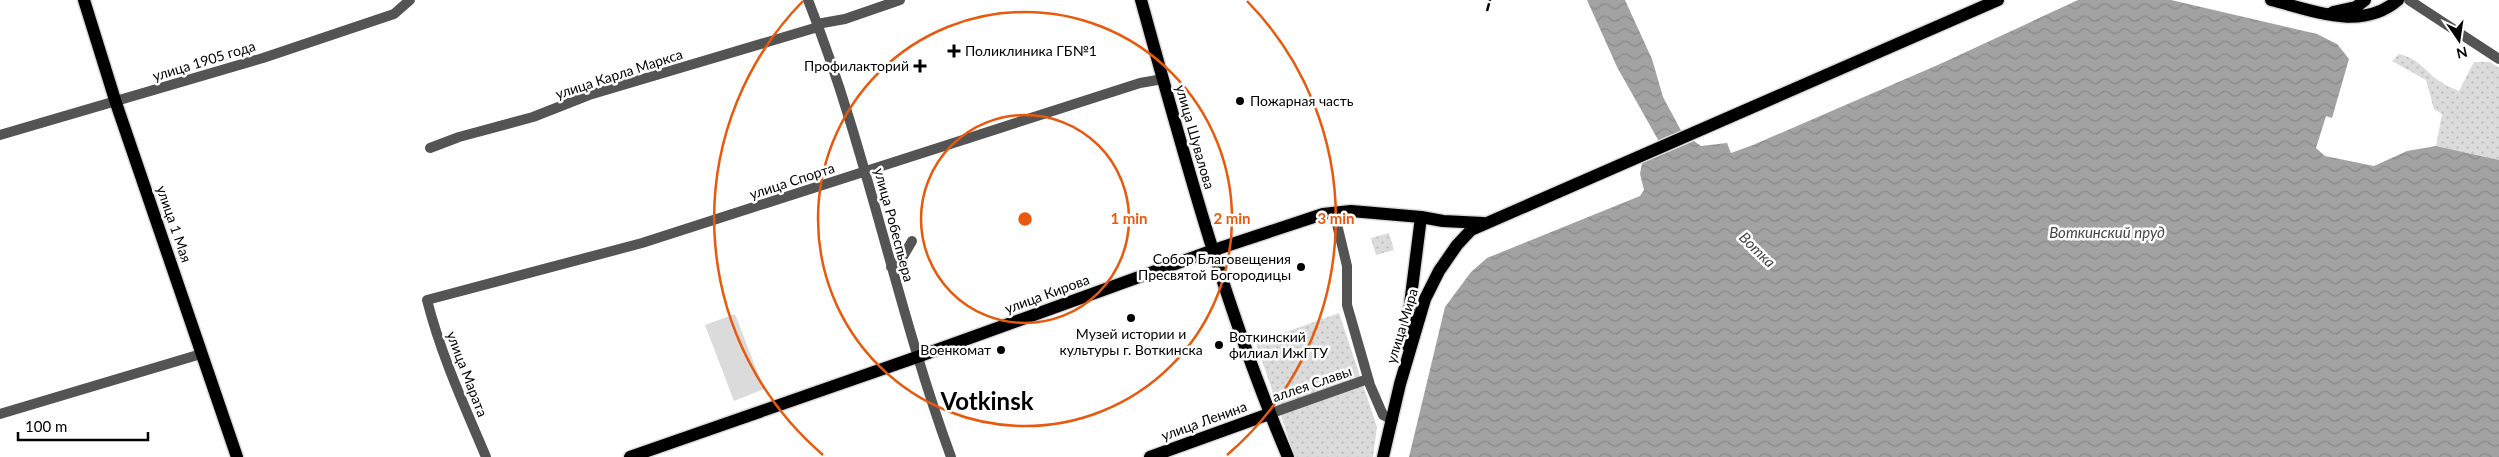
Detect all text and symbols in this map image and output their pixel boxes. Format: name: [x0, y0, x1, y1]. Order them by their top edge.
north arrow: [2434, 15, 2484, 65]
street label: улица 1905 года: [150, 37, 257, 84]
place label: Поликлиника ГБ№1: [965, 42, 1097, 59]
marker: Поликлиника ГБ№1: [947, 44, 961, 58]
text: N: [2455, 44, 2469, 63]
street label: улица Карла Маркса: [553, 45, 685, 102]
place label: Профилакторий: [804, 57, 909, 74]
marker: Профилакторий: [913, 59, 927, 73]
street label: улица Шувалова: [1172, 83, 1219, 191]
place label: Пожарная часть: [1250, 92, 1354, 109]
marker: Пожарная часть: [1234, 95, 1246, 107]
street label: улица Спорта: [747, 159, 837, 202]
street label: улица Робеспьера: [871, 166, 918, 284]
street label: улица 1 Мая: [153, 183, 196, 265]
text: 1 min: [1110, 209, 1148, 227]
text: 2 min: [1213, 209, 1251, 227]
text: 3 min: [1317, 209, 1355, 227]
centre of rings: [1016, 210, 1034, 228]
water label: Воткинский пруд: [2049, 223, 2165, 241]
water label: Вотка: [1736, 228, 1780, 271]
place label: Собор Благовещения Пресвятой Богородицы: [1138, 250, 1291, 283]
marker: Собор Благовещения Пресвятой Богородицы: [1295, 261, 1307, 273]
street label: улица Кирова: [1002, 270, 1092, 317]
street label: улица Мира: [1382, 286, 1421, 365]
marker: Музей истории и культуры г. Воткинска: [1125, 312, 1137, 324]
place label: Музей истории и культуры г. Воткинска: [1059, 325, 1203, 358]
place label: Воткинский филиал ИжГТУ: [1229, 328, 1328, 361]
street label: улица Марата: [443, 329, 492, 419]
marker: Воткинский филиал ИжГТУ: [1213, 339, 1225, 351]
place label: Военкомат: [920, 341, 991, 358]
marker: Военкомат: [995, 344, 1007, 356]
street label: аллея Славы: [1270, 362, 1354, 405]
district label: Votkinsk: [939, 386, 1034, 415]
street label: улица Ленина: [1159, 397, 1249, 444]
scale bar: [18, 410, 148, 442]
text: 100 m: [25, 417, 67, 435]

